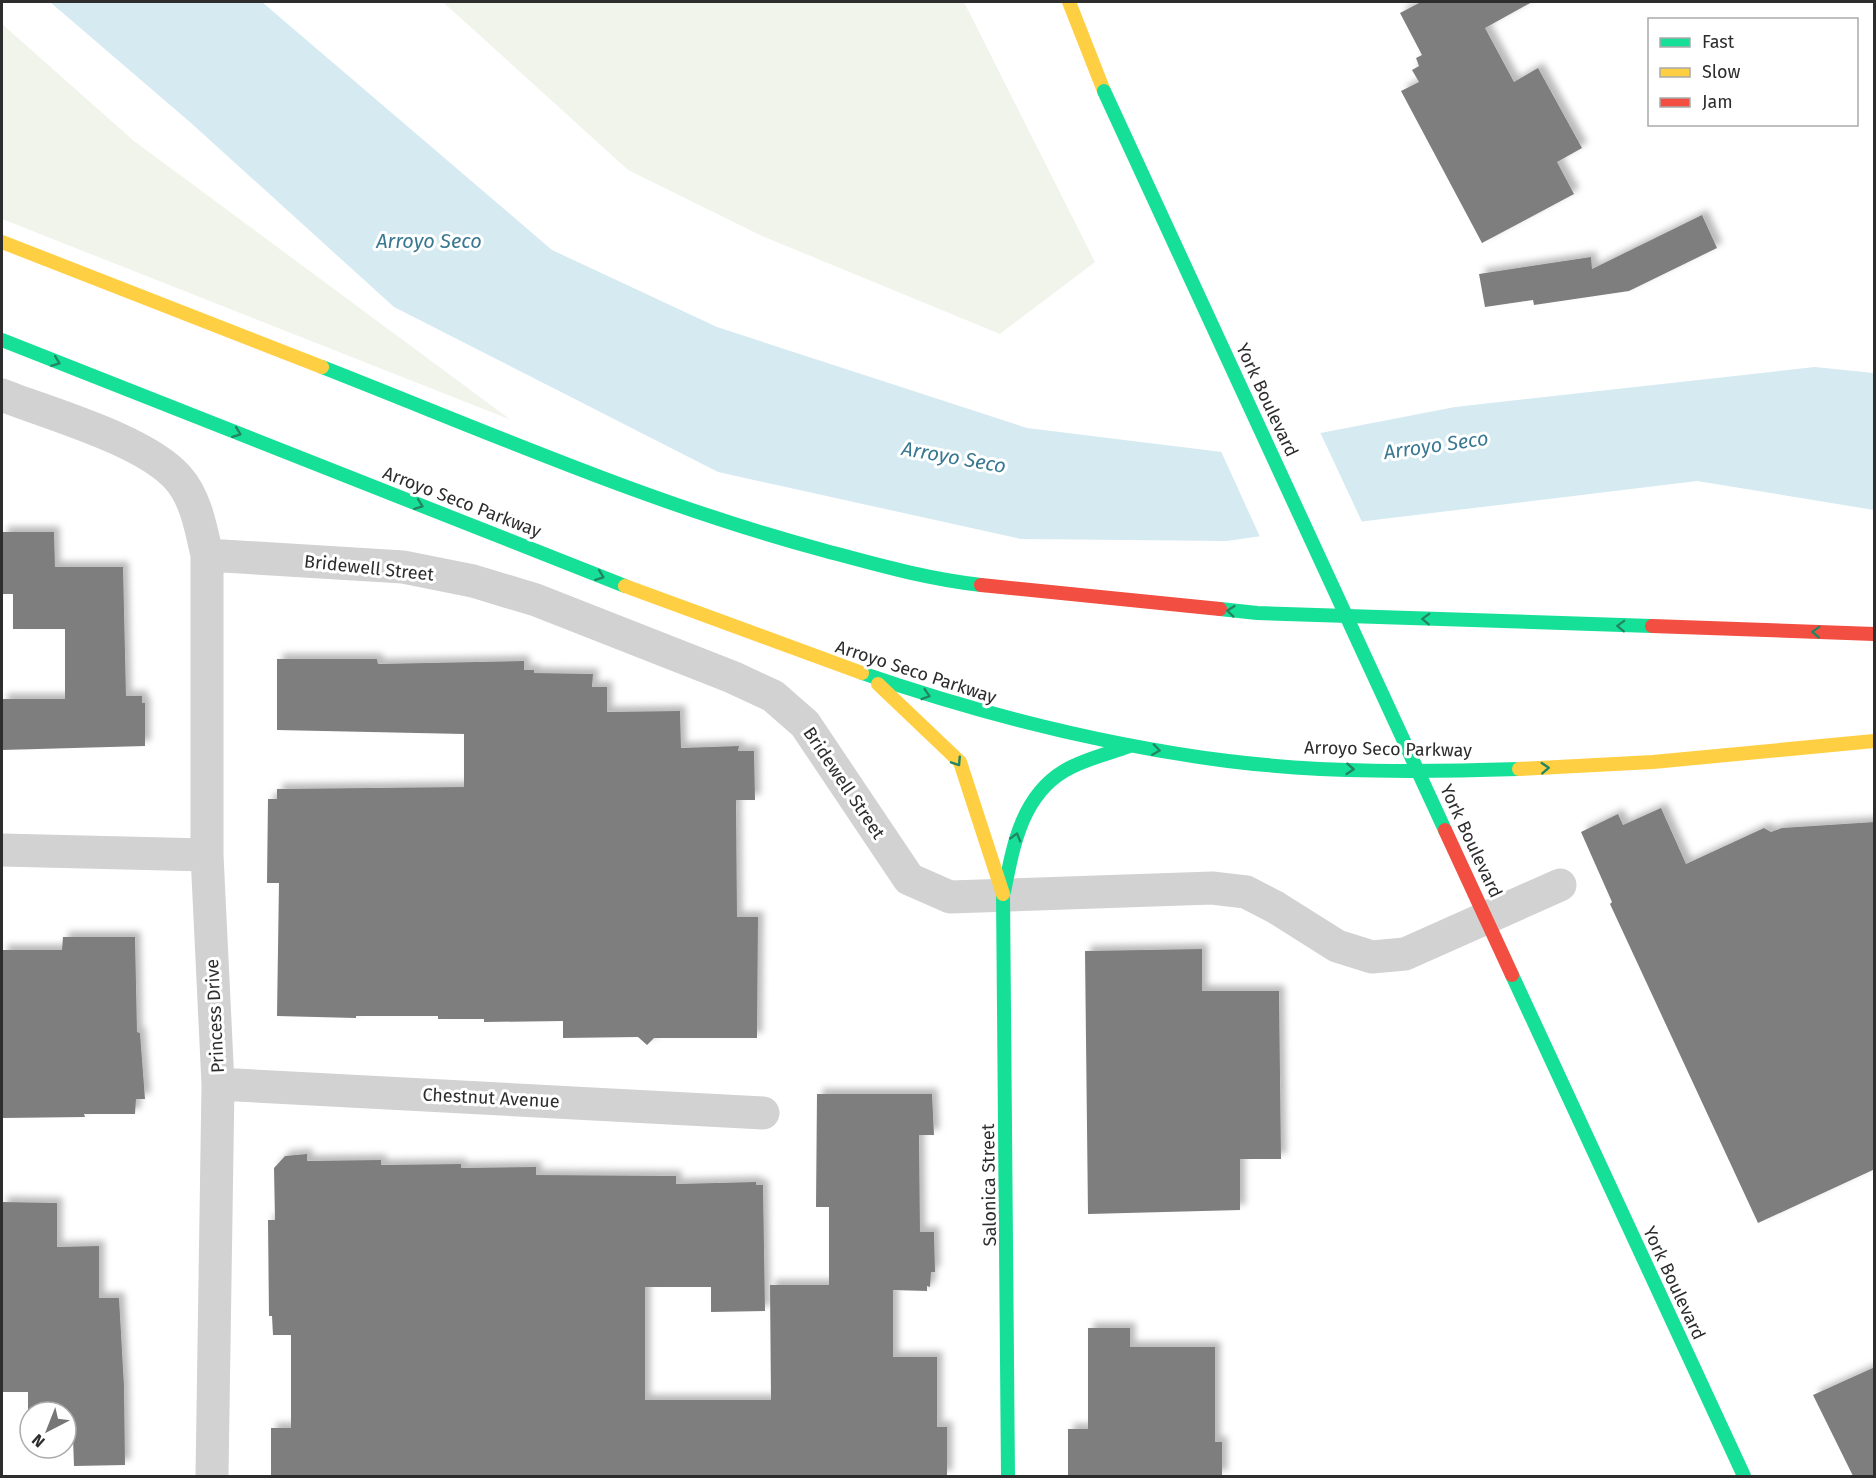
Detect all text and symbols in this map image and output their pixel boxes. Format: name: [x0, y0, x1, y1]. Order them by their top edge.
legend: [1648, 18, 1858, 126]
text: Fast: [1702, 31, 1735, 53]
text: Slow: [1702, 61, 1741, 83]
text: Jam: [1702, 91, 1733, 113]
water label: Arroyo Seco: [375, 229, 482, 253]
street label: York Boulevard: [1231, 340, 1303, 460]
one-way arrow: [50, 355, 61, 367]
one-way arrow: [231, 426, 242, 438]
water label: Arroyo Seco: [1381, 426, 1490, 464]
water label: Arroyo Seco: [899, 436, 1008, 478]
street label: Arroyo Seco Parkway: [380, 462, 544, 542]
one-way arrow: [413, 497, 424, 510]
street label: Bridewell Street: [303, 550, 435, 586]
one-way arrow: [594, 569, 605, 581]
one-way arrow: [1227, 605, 1236, 618]
one-way arrow: [1422, 613, 1431, 625]
one-way arrow: [1617, 619, 1626, 632]
one-way arrow: [1812, 626, 1821, 639]
street label: Arroyo Seco Parkway: [833, 636, 999, 708]
one-way arrow: [920, 687, 931, 700]
street label: Bridewell Street: [798, 723, 890, 844]
street label: Arroyo Seco Parkway: [1304, 737, 1472, 761]
one-way arrow: [1152, 743, 1161, 755]
one-way arrow: [949, 755, 960, 766]
one-way arrow: [1541, 761, 1550, 774]
one-way arrow: [1346, 762, 1355, 775]
street label: York Boulevard: [1435, 781, 1507, 901]
one-way arrow: [1009, 832, 1021, 843]
street label: Princess Drive: [201, 958, 229, 1074]
street label: Chestnut Avenue: [422, 1083, 560, 1113]
street label: Salonica Street: [977, 1123, 1001, 1246]
street label: York Boulevard: [1638, 1223, 1710, 1343]
north arrow: [18, 1400, 78, 1460]
text: N: [28, 1430, 49, 1451]

